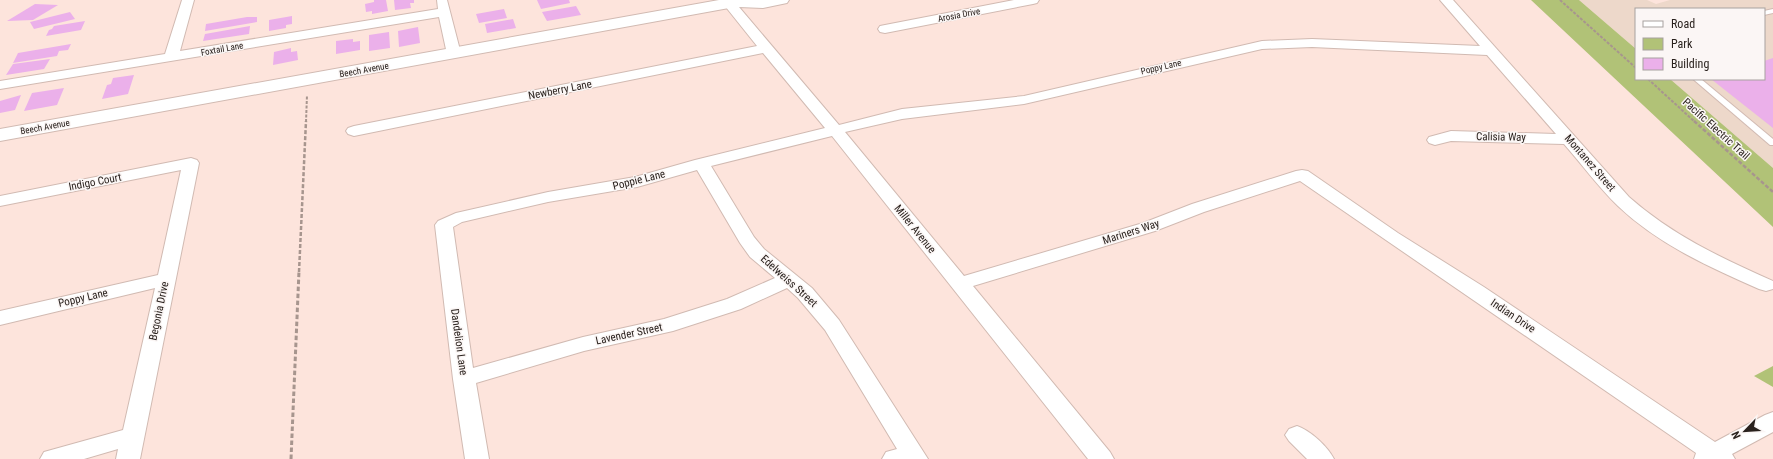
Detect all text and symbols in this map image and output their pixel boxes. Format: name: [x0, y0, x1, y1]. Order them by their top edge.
street label: Arosia Drive: [937, 6, 981, 24]
legend: [1635, 8, 1765, 80]
text: Road: [1671, 17, 1695, 31]
text: Park: [1671, 37, 1693, 51]
street label: Foxtail Lane: [200, 40, 244, 58]
street label: Poppy Lane: [1140, 57, 1182, 77]
text: Building: [1671, 57, 1709, 71]
street label: Beech Avenue: [339, 61, 389, 79]
street label: Newberry Lane: [527, 77, 593, 103]
street label: Pacific Electric Trail: [1680, 96, 1752, 162]
street label: Beech Avenue: [20, 118, 70, 136]
street label: Calisia Way: [1476, 130, 1526, 144]
street label: Montanez Street: [1562, 132, 1618, 194]
street label: Poppie Lane: [611, 167, 667, 193]
street label: Indigo Court: [68, 171, 122, 193]
street label: Miller Avenue: [892, 202, 938, 256]
street label: Mariners Way: [1101, 217, 1161, 247]
street label: Edelweiss Street: [758, 252, 820, 310]
street label: Begonia Drive: [146, 280, 172, 342]
street label: Poppy Lane: [57, 286, 109, 310]
street label: Indian Drive: [1488, 296, 1538, 336]
street label: Dandelion Lane: [448, 308, 470, 376]
street label: Lavender Street: [594, 321, 664, 347]
north arrow: [1725, 411, 1765, 451]
text: N: [1729, 429, 1744, 441]

